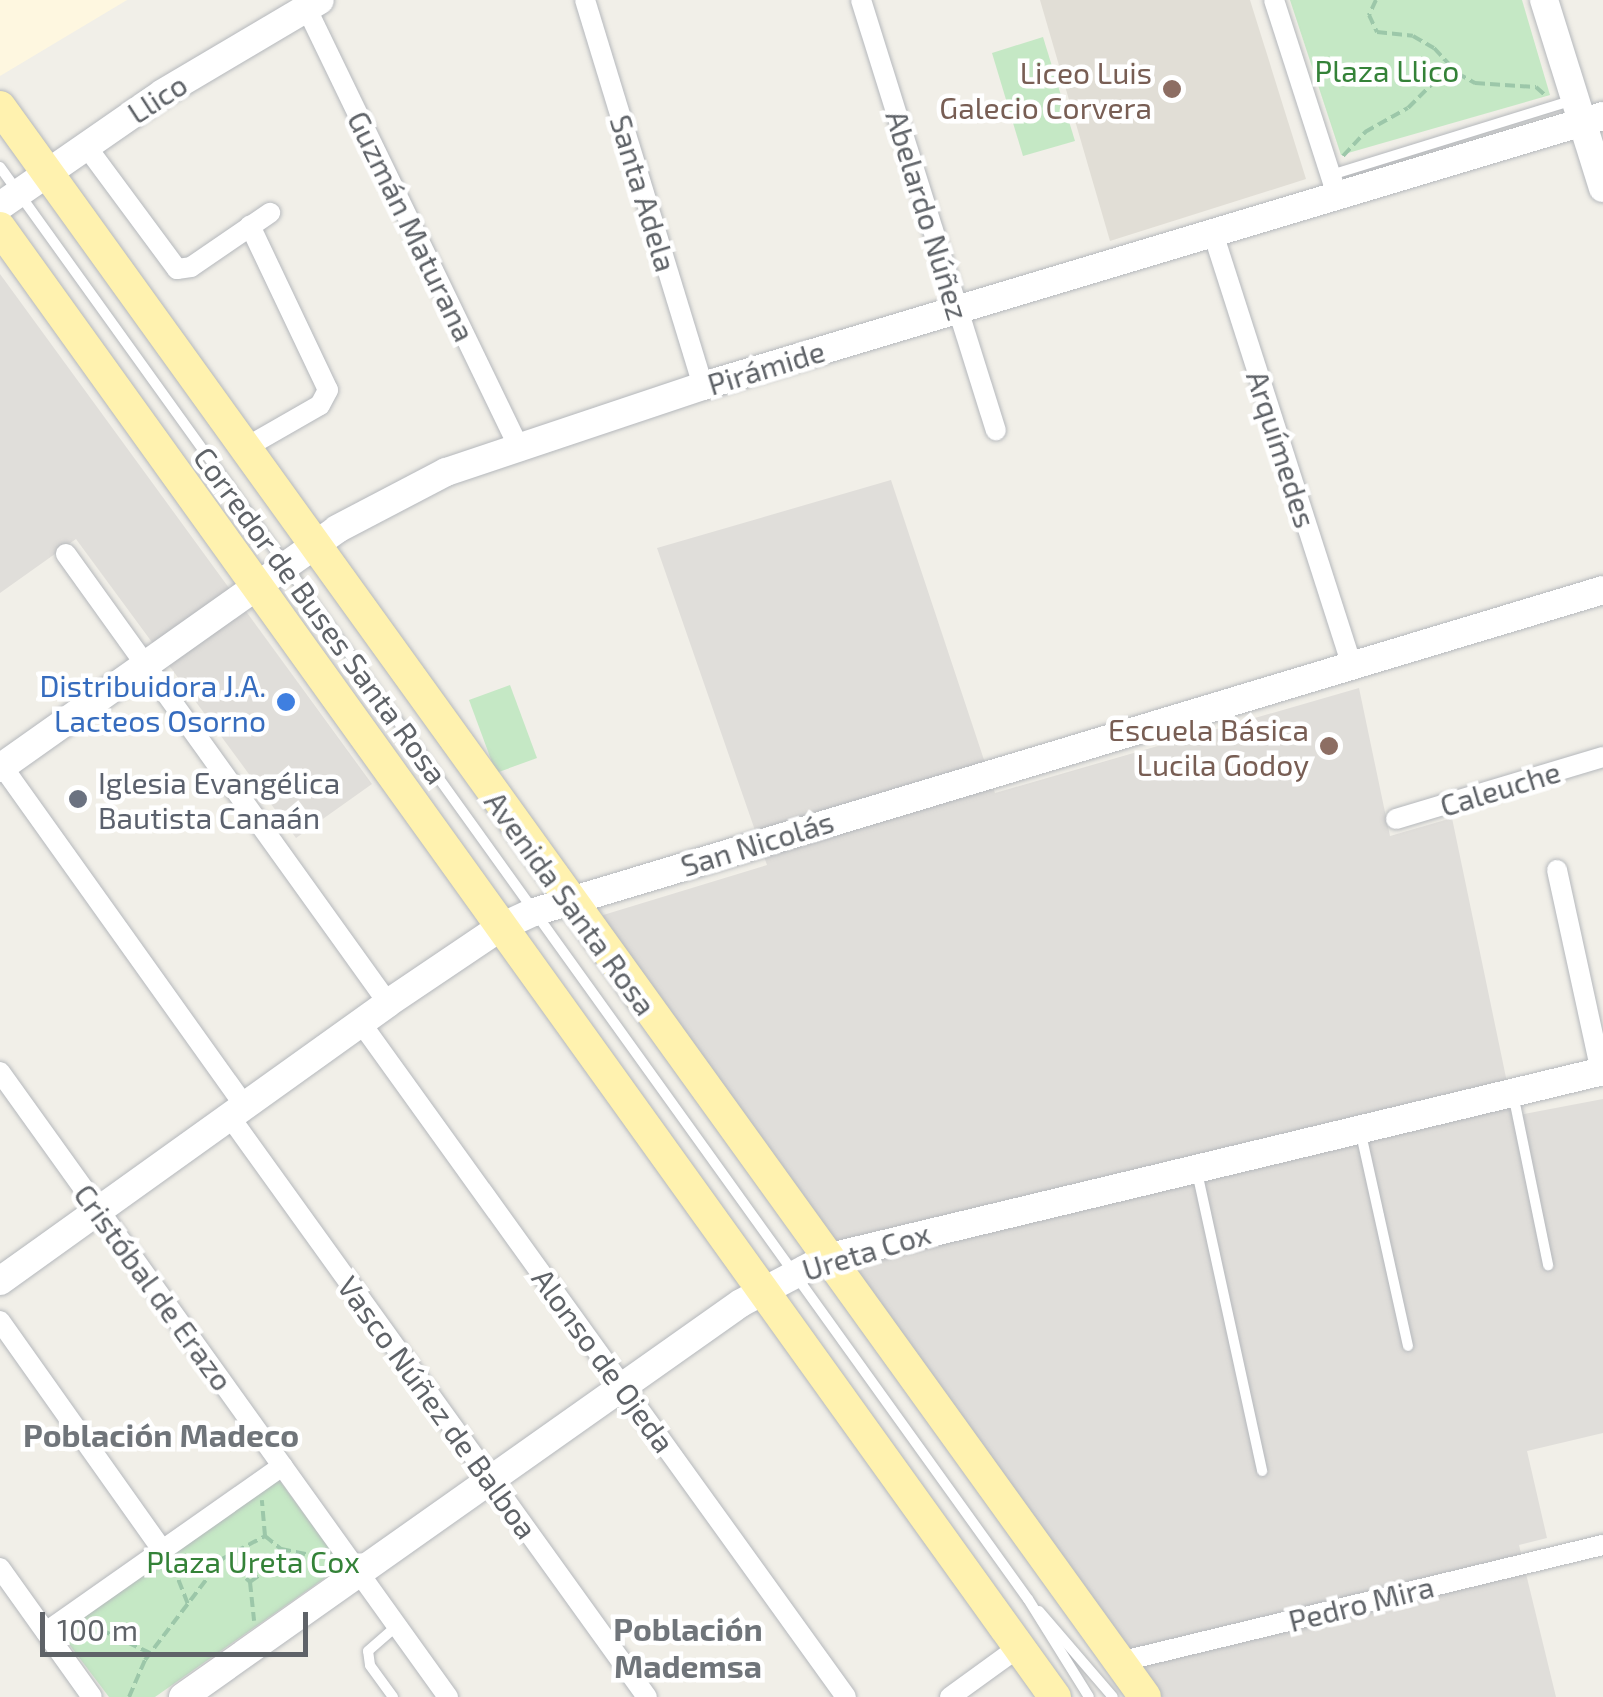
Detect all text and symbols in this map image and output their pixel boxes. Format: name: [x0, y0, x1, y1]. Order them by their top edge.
park label: Plaza Llico: [1315, 52, 1459, 88]
place label: Liceo Luis Galecio Corvera: [939, 54, 1152, 124]
street label: Llico: [121, 66, 193, 130]
marker: Liceo Luis Galecio Corvera: [1161, 78, 1183, 100]
street label: Guzmán Maturana: [341, 105, 483, 347]
street label: Abelardo Núñez: [879, 106, 977, 324]
street label: Santa Adela: [603, 110, 685, 276]
street label: Pirámide: [703, 332, 829, 402]
street label: Arquímedes: [1240, 366, 1324, 532]
street label: Corredor de Buses Santa Rosa: [186, 439, 456, 791]
place label: Distribuidora J.A. Lacteos Osorno: [39, 667, 266, 738]
marker: Distribuidora J.A. Lacteos Osorno: [275, 691, 297, 713]
place label: Escuela Básica Lucila Godoy: [1108, 711, 1309, 782]
marker: Escuela Básica Lucila Godoy: [1318, 735, 1340, 757]
street label: Caleuche: [1435, 753, 1565, 823]
place label: Iglesia Evangélica Bautista Canaán: [98, 764, 340, 834]
street label: Avenida Santa Rosa: [478, 784, 664, 1022]
marker: Iglesia Evangélica Bautista Canaán: [67, 788, 89, 810]
street label: San Nicolás: [676, 803, 838, 883]
street label: Cristóbal de Erazo: [67, 1176, 241, 1398]
street label: Ureta Cox: [798, 1214, 934, 1288]
street label: Alonso de Ojeda: [525, 1261, 683, 1459]
street label: Vasco Núñez de Balboa: [331, 1269, 545, 1545]
district label: Población Madeco: [23, 1415, 299, 1453]
park label: Plaza Ureta Cox: [146, 1543, 360, 1579]
street label: Pedro Mira: [1285, 1568, 1437, 1638]
scale bar: [45, 1592, 312, 1654]
district label: Población Mademsa: [613, 1610, 763, 1685]
text: 100 m: [57, 1611, 138, 1647]

